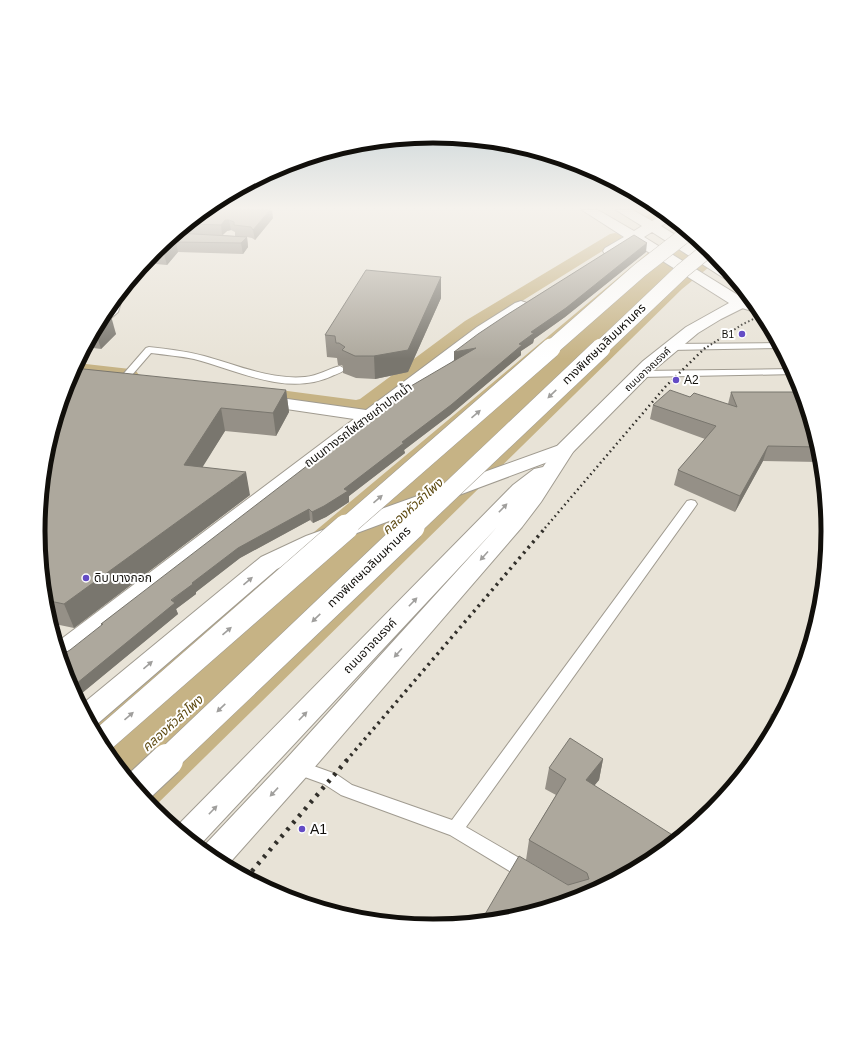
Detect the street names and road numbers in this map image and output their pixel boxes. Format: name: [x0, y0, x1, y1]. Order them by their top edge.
street label: ทางพิเศษเฉลิมมหานคร: [559, 301, 649, 387]
street label: ถนนอาจณรงค์: [622, 345, 673, 393]
street label: ถนนทางรถไฟสายเก่าปากน้ำ: [300, 378, 415, 470]
street label: ทางพิเศษเฉลิมมหานคร: [324, 524, 414, 610]
street label: ถนนอาจณรงค์: [340, 616, 400, 676]

